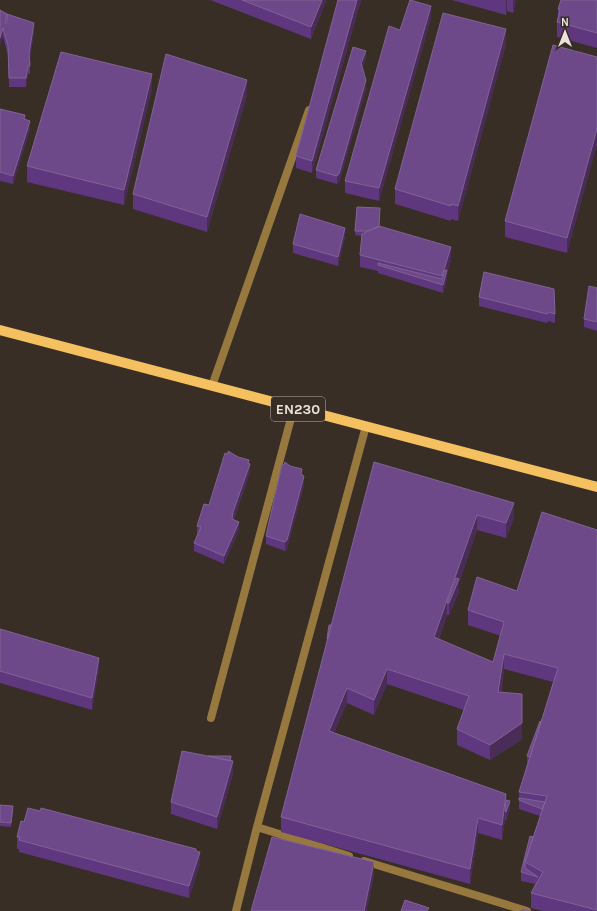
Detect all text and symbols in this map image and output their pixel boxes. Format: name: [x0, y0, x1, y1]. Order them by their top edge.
north arrow: [545, 12, 585, 52]
text: N: [561, 16, 569, 29]
road number: EN230: [271, 397, 325, 421]

